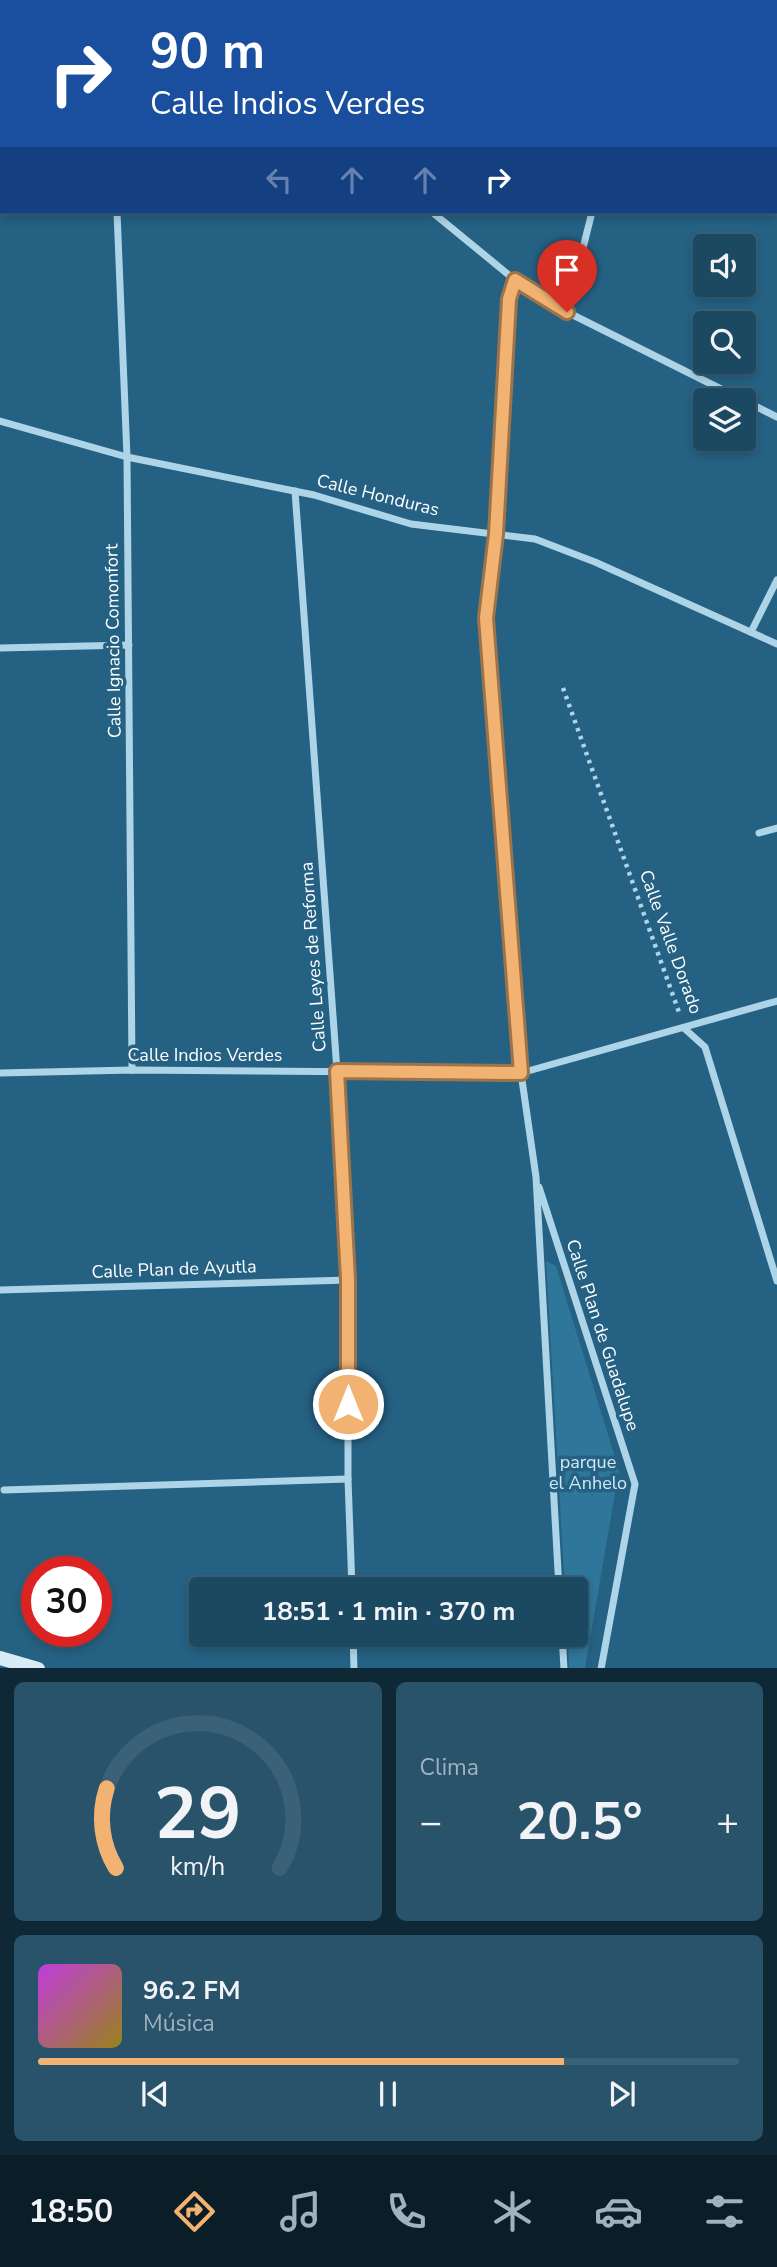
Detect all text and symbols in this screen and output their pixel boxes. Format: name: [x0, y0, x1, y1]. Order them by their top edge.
text: 90 m: [150, 18, 265, 85]
icon: right: [35, 28, 126, 119]
text: Calle Indios Verdes: [150, 82, 425, 125]
icon: left: [260, 161, 298, 199]
icon: ahead: [333, 161, 371, 199]
icon: ahead: [406, 161, 444, 199]
icon: right: [479, 161, 517, 199]
map controls: [693, 234, 756, 451]
button: sound: [693, 234, 756, 297]
pin: [537, 240, 597, 312]
icon: arrive: [548, 251, 586, 289]
button: search: [693, 311, 756, 374]
button: layers: [693, 388, 756, 451]
street label: Calle Honduras: [314, 468, 442, 522]
street label: Calle Ignacio Comonfort: [99, 543, 127, 738]
street label: Calle Leyes de Reforma: [294, 861, 332, 1053]
street label: Calle Valle Dorado: [634, 867, 708, 1017]
street label: Calle Indios Verdes: [128, 1043, 282, 1067]
street label: Calle Plan de Guadalupe: [561, 1236, 645, 1434]
street label: Calle Plan de Ayutla: [91, 1254, 257, 1284]
position arrow: [311, 1367, 385, 1441]
park label: parque el Anhelo: [549, 1450, 627, 1495]
speed limit sign: 30: [21, 1556, 112, 1647]
text: 18:51 · 1 min · 370 m: [262, 1594, 515, 1629]
text: Clima: [420, 1752, 479, 1783]
text: 29: [154, 1764, 241, 1864]
text: 20.5°: [516, 1786, 642, 1857]
text: −: [420, 1797, 442, 1848]
text: +: [716, 1797, 739, 1848]
text: km/h: [170, 1849, 225, 1883]
text: 96.2 FM: [143, 1973, 240, 2008]
text: Música: [143, 2008, 215, 2039]
icon: previous: [136, 2075, 174, 2113]
icon: pause: [369, 2075, 407, 2113]
icon: next: [603, 2075, 641, 2113]
icon: directions: [170, 2187, 219, 2236]
icon: music: [276, 2187, 325, 2236]
icon: phone: [382, 2187, 431, 2236]
icon: climate: [488, 2187, 537, 2236]
icon: car: [594, 2187, 643, 2236]
icon: filters: [700, 2187, 749, 2236]
text: 18:50: [28, 2190, 113, 2233]

